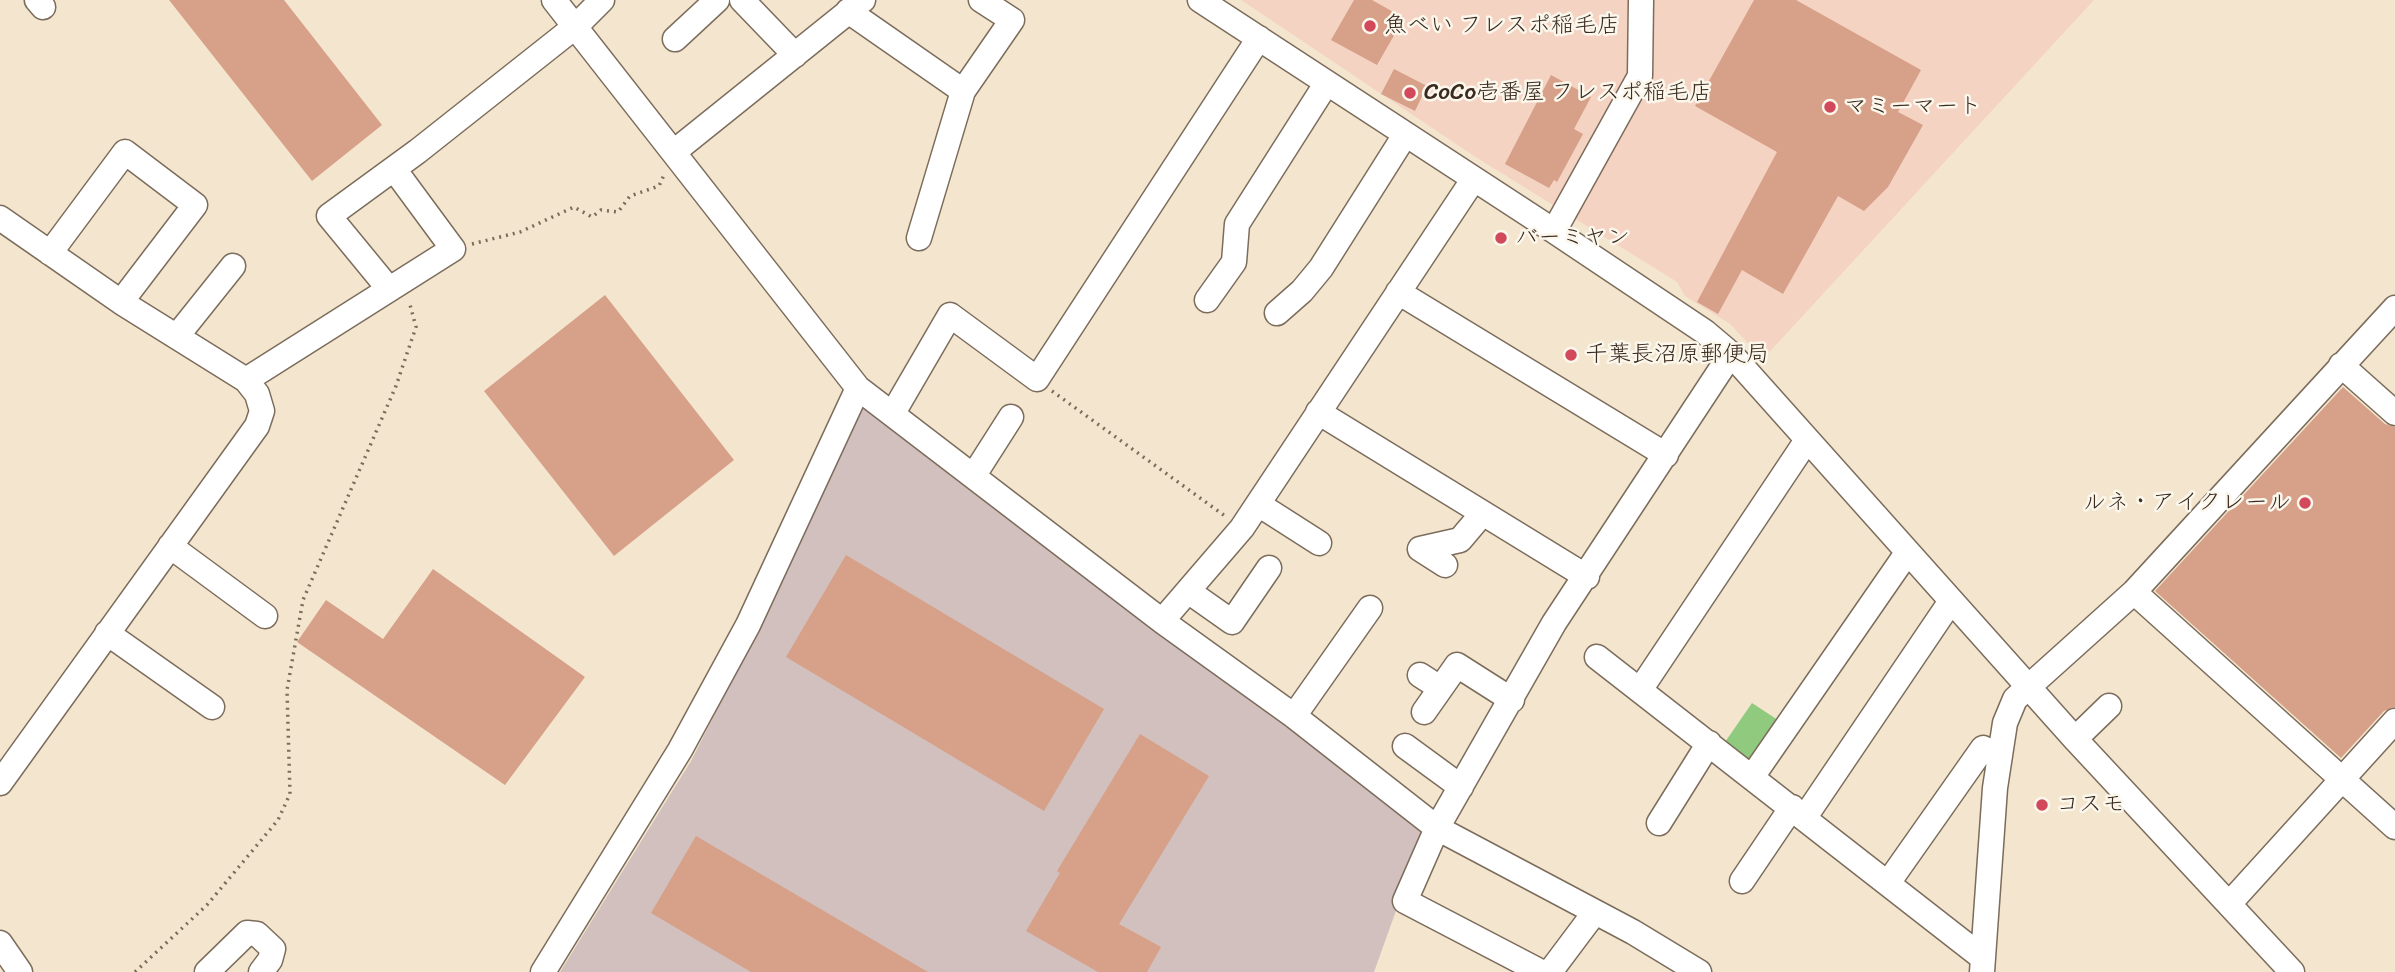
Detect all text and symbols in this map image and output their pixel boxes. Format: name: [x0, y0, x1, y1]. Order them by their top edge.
place label: 魚べい フレスポ稲毛店: [1384, 12, 1620, 40]
marker: 魚べい フレスポ稲毛店: [1362, 18, 1378, 34]
place label: CoCo壱番屋 フレスポ稲毛店: [1424, 79, 1712, 107]
marker: CoCo壱番屋 フレスポ稲毛店: [1402, 85, 1418, 101]
place label: マミーマート: [1844, 93, 1982, 121]
marker: マミーマート: [1822, 99, 1838, 115]
place label: バーミヤン: [1515, 224, 1630, 252]
marker: バーミヤン: [1493, 230, 1509, 246]
place label: 千葉長沼原郵便局: [1585, 341, 1769, 369]
marker: 千葉長沼原郵便局: [1563, 347, 1579, 363]
place label: ルネ・アイクレール: [2083, 489, 2291, 517]
marker: ルネ・アイクレール: [2297, 495, 2313, 511]
place label: コスモ: [2056, 791, 2125, 819]
marker: コスモ: [2034, 797, 2050, 813]

